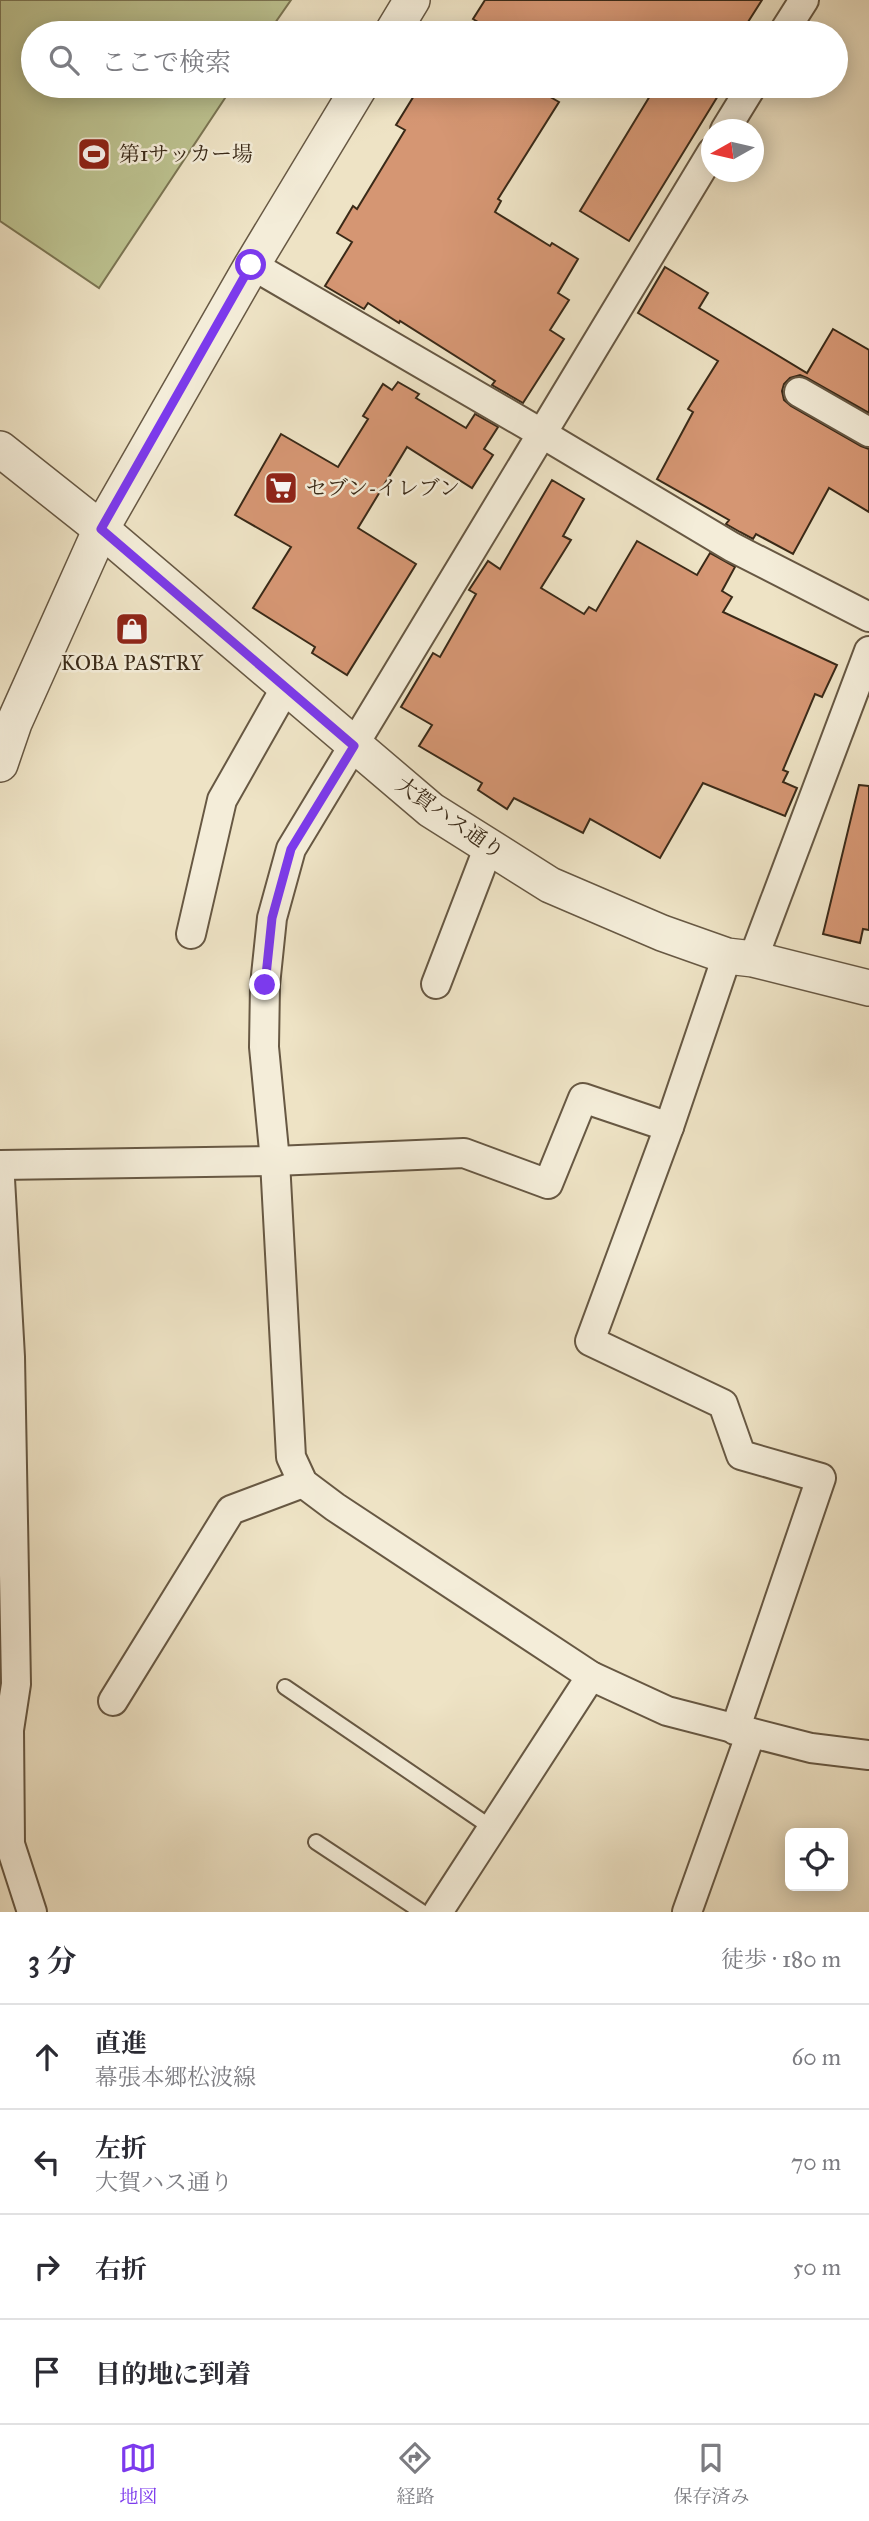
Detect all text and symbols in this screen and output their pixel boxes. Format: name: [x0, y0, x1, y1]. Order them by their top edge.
search box: [21, 21, 848, 98]
icon: search: [45, 41, 83, 79]
text: ここで検索: [101, 46, 231, 78]
north arrow: [701, 119, 764, 182]
sports icon: 第1サッカー場: [75, 135, 113, 173]
place label: 第1サッカー場: [119, 141, 253, 167]
route start: [235, 249, 266, 280]
supermarket icon: セブン-イレブン: [262, 469, 300, 507]
place label: セブン-イレブン: [306, 475, 460, 501]
shop icon: KOBA PASTRY: [113, 610, 151, 648]
place label: KOBA PASTRY: [61, 650, 204, 676]
street label: 大賀ハス通り: [391, 771, 509, 865]
route end: [249, 969, 280, 1000]
map controls: [785, 1828, 848, 1891]
button: locate: [785, 1828, 848, 1891]
text: 3 分: [28, 1943, 76, 1979]
text: 徒歩 · 180 m: [721, 1945, 841, 1973]
text: 直進: [95, 2027, 147, 2059]
icon: ahead: [28, 2038, 66, 2076]
text: 60 m: [792, 2043, 841, 2071]
text: 幕張本郷松波線: [95, 2063, 256, 2091]
text: 左折: [95, 2132, 147, 2164]
icon: left: [28, 2143, 66, 2181]
text: 70 m: [791, 2148, 841, 2176]
text: 大賀ハス通り: [95, 2168, 233, 2196]
icon: right: [28, 2248, 66, 2286]
text: 右折: [95, 2253, 147, 2285]
text: 50 m: [793, 2253, 841, 2281]
icon: arrive: [28, 2353, 66, 2391]
text: 目的地に到着: [95, 2358, 251, 2390]
tab: 地図: [119, 2439, 158, 2508]
tab: 経路: [396, 2439, 435, 2508]
tab: 保存済み: [673, 2439, 750, 2508]

